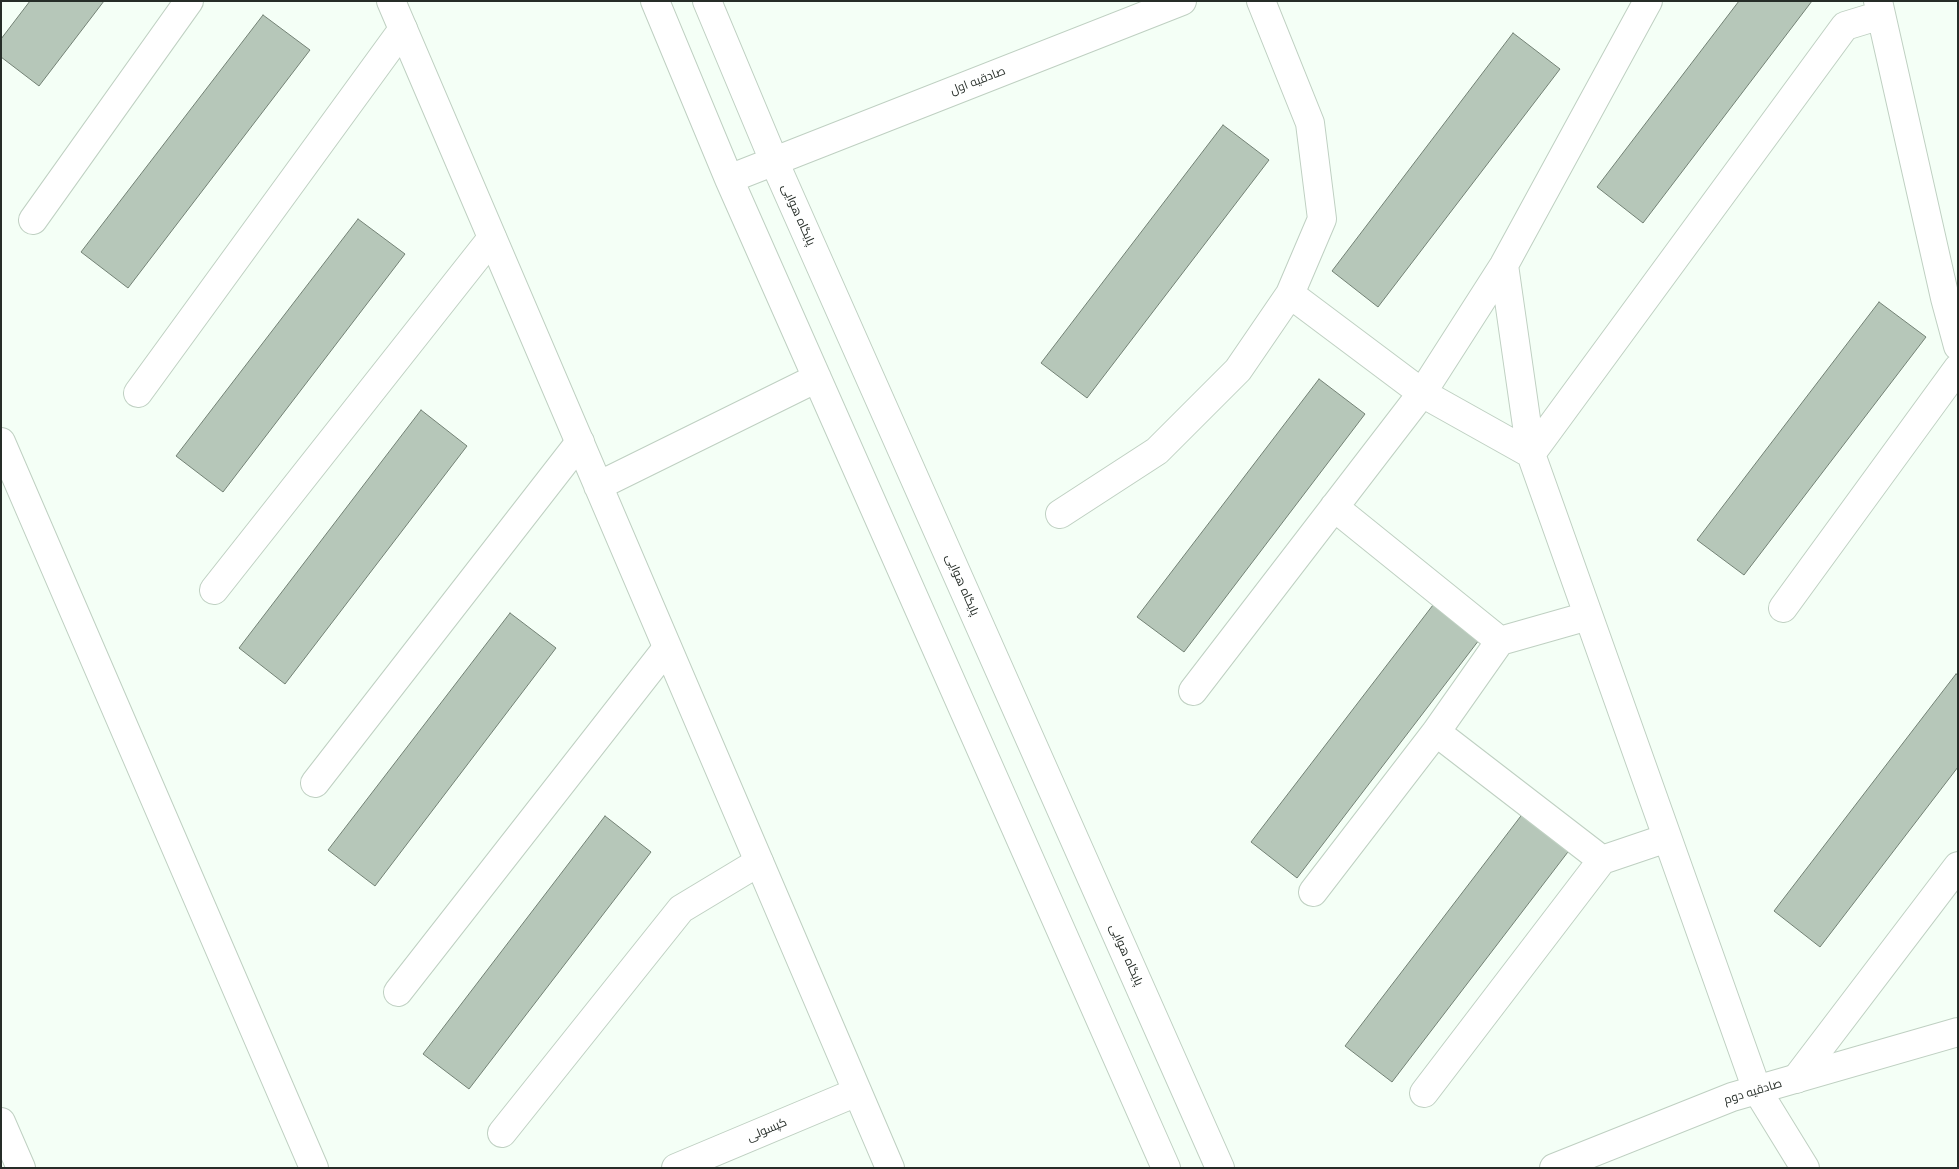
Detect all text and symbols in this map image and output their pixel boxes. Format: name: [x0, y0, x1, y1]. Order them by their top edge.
street label: صادقیه اول: [948, 64, 1008, 98]
street label: پایگاه هوایی: [778, 182, 818, 248]
street label: پایگاه هوایی: [942, 552, 982, 618]
street label: پایگاه هوایی: [1106, 922, 1146, 988]
street label: صادقیه دوم: [1722, 1076, 1784, 1108]
street label: کپسولی: [745, 1115, 789, 1145]

